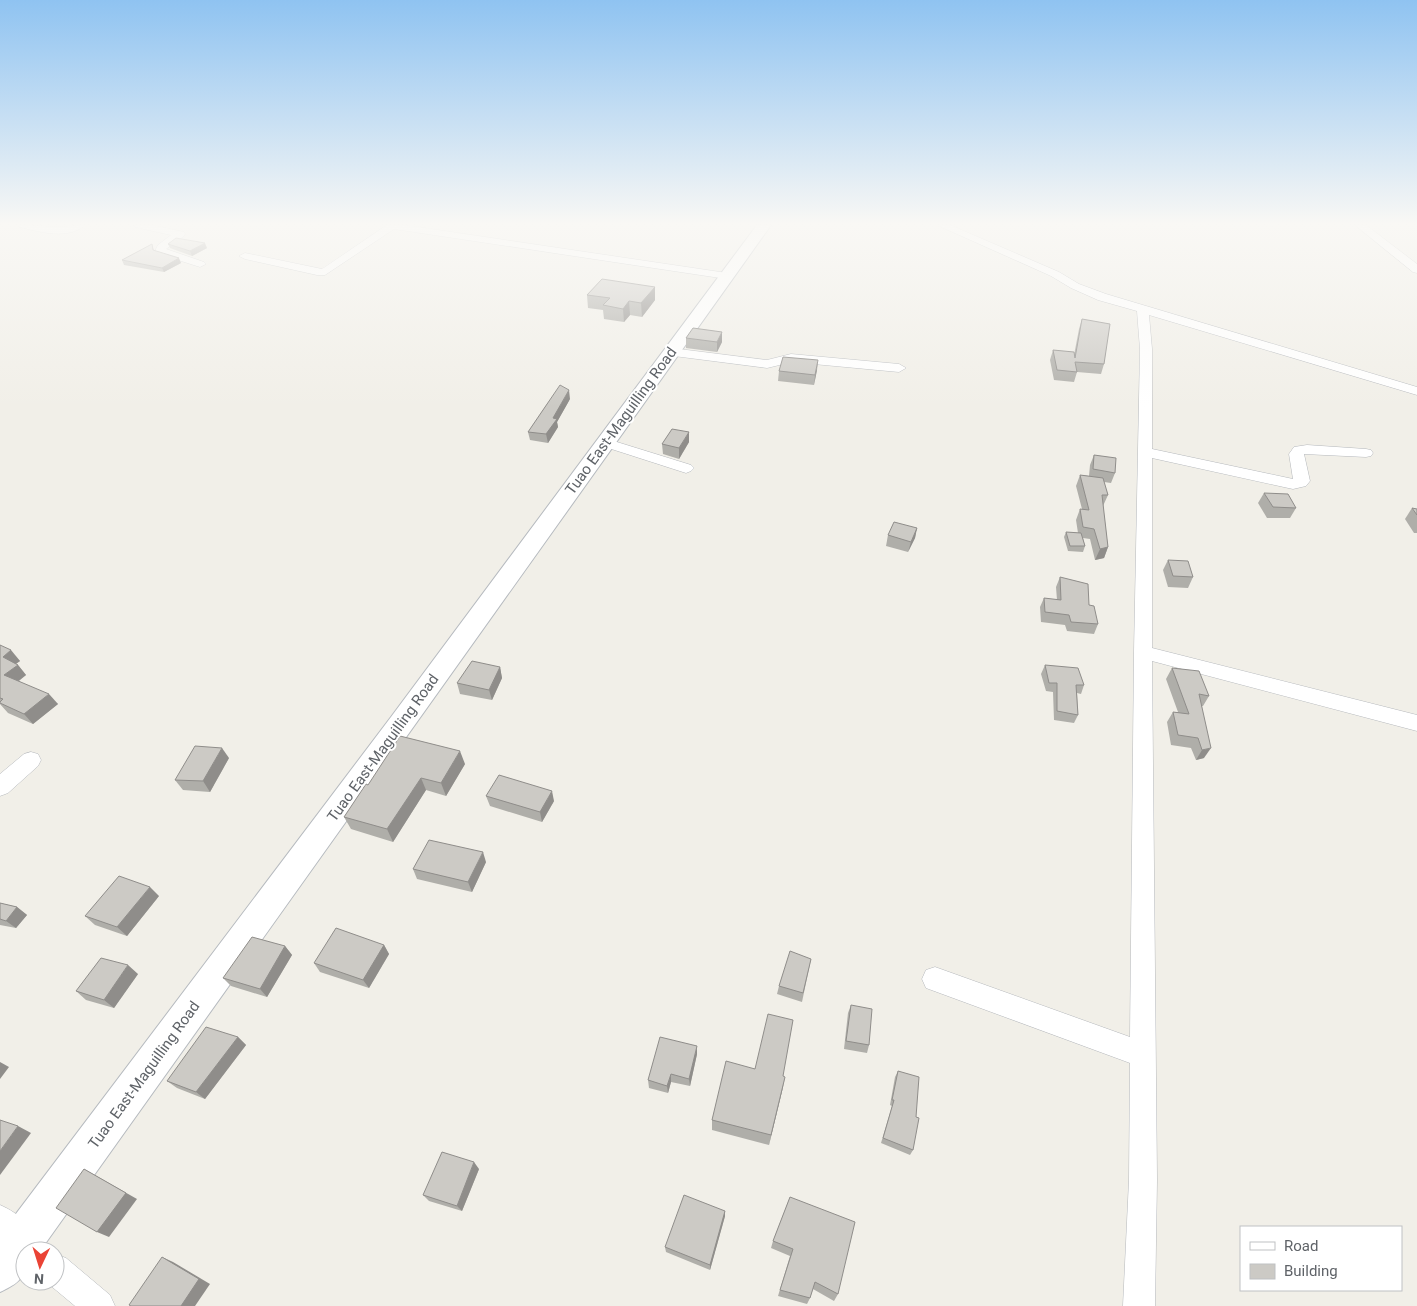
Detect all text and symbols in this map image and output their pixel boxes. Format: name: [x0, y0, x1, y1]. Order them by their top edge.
street label: Tuao East-Maguilling Road: [561, 344, 681, 498]
street label: Tuao East-Maguilling Road: [323, 671, 443, 825]
street label: Tuao East-Maguilling Road: [84, 998, 204, 1152]
legend: [1240, 1226, 1402, 1291]
text: Road: [1284, 1237, 1318, 1255]
north arrow: [15, 1241, 65, 1291]
text: Building: [1284, 1262, 1338, 1280]
text: N: [34, 1271, 45, 1287]

